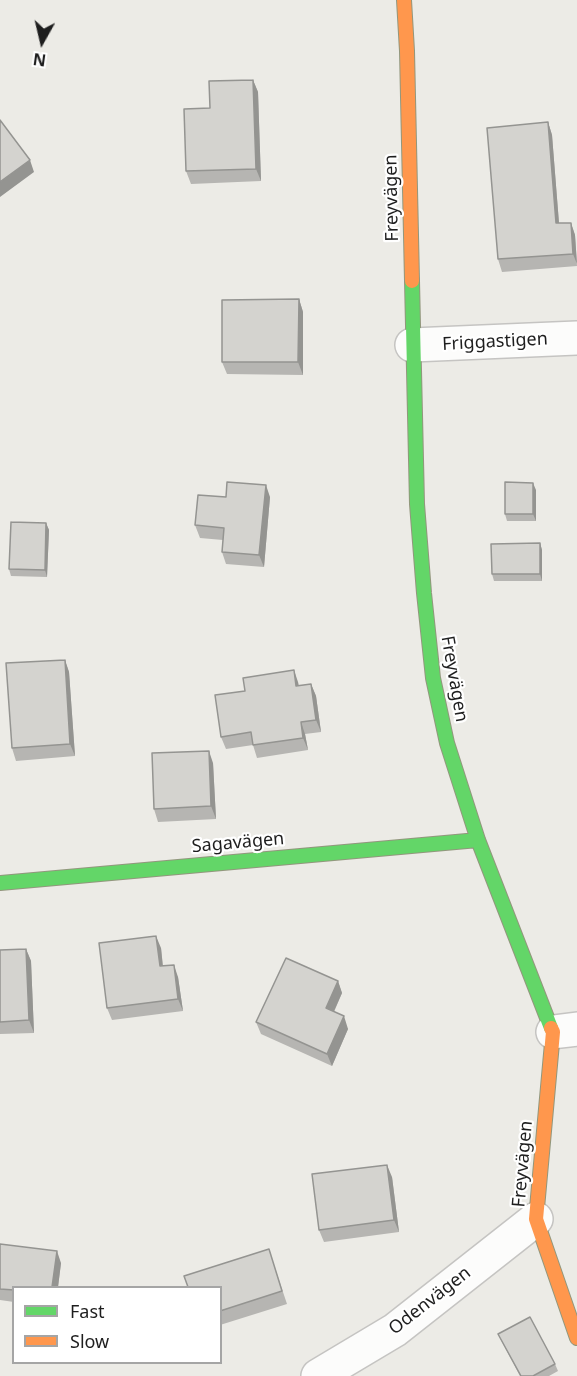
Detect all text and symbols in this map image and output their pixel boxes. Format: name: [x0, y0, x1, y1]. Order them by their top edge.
north arrow: [12, 12, 72, 72]
text: N: [32, 48, 47, 72]
street label: Freyvägen: [380, 154, 404, 242]
street label: Friggastigen: [442, 328, 548, 356]
street label: Freyvägen: [436, 634, 472, 724]
street label: Sagavägen: [191, 828, 285, 858]
street label: Freyvägen: [508, 1120, 538, 1208]
street label: Odenvägen: [385, 1262, 475, 1340]
legend: [12, 1286, 222, 1364]
text: Fast: [70, 1299, 105, 1323]
text: Slow: [70, 1329, 109, 1353]

